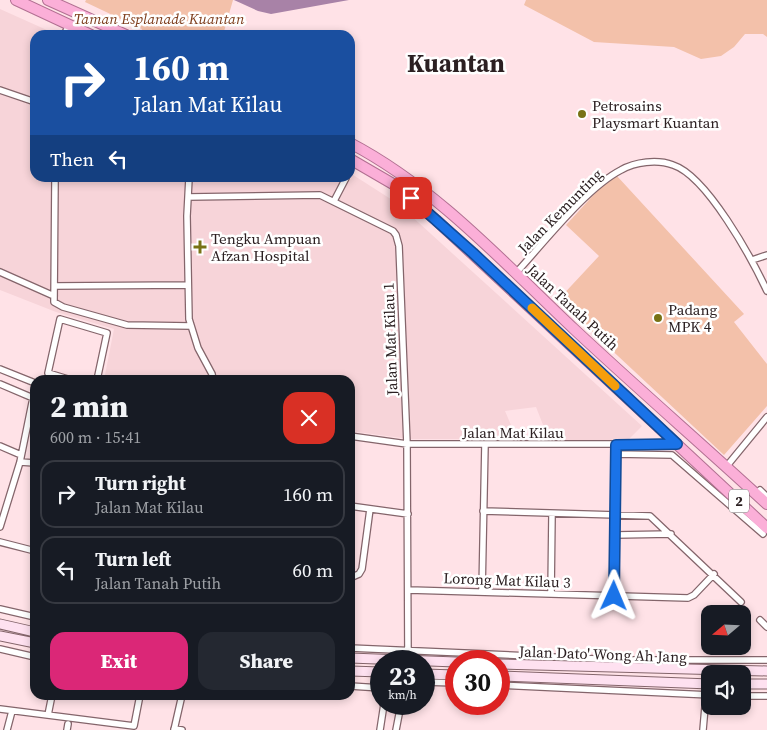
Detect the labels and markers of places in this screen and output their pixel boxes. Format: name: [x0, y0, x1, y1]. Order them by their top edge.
place label: Petrosains Playsmart Kuantan: [592, 95, 719, 133]
marker: Petrosains Playsmart Kuantan: [576, 108, 588, 120]
pin: [390, 177, 432, 219]
place label: Tengku Ampuan Afzan Hospital: [211, 228, 321, 266]
marker: Tengku Ampuan Afzan Hospital: [193, 240, 207, 254]
place label: Padang MPK 4: [668, 299, 717, 337]
marker: Padang MPK 4: [652, 312, 664, 324]

